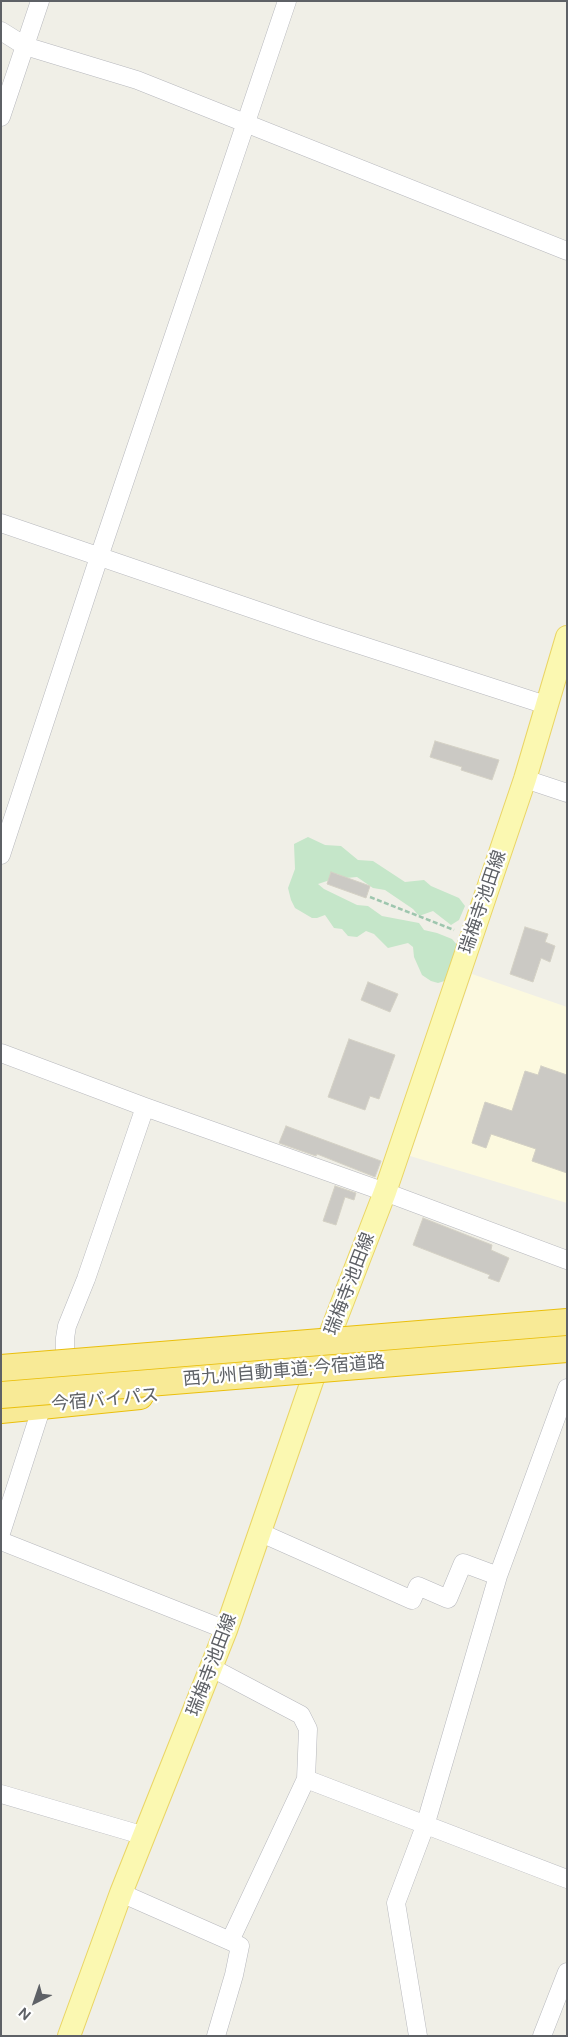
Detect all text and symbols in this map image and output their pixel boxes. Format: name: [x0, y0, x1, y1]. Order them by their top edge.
street label: 瑞梅寺池田線: [455, 847, 511, 957]
street label: 瑞梅寺池田線: [321, 1230, 379, 1338]
street label: 西九州自動車道;今宿道路: [182, 1351, 386, 1391]
street label: 今宿バイパス: [50, 1385, 160, 1415]
street label: 瑞梅寺池田線: [183, 1611, 241, 1719]
north arrow: [10, 1977, 60, 2027]
text: N: [15, 2004, 34, 2024]

